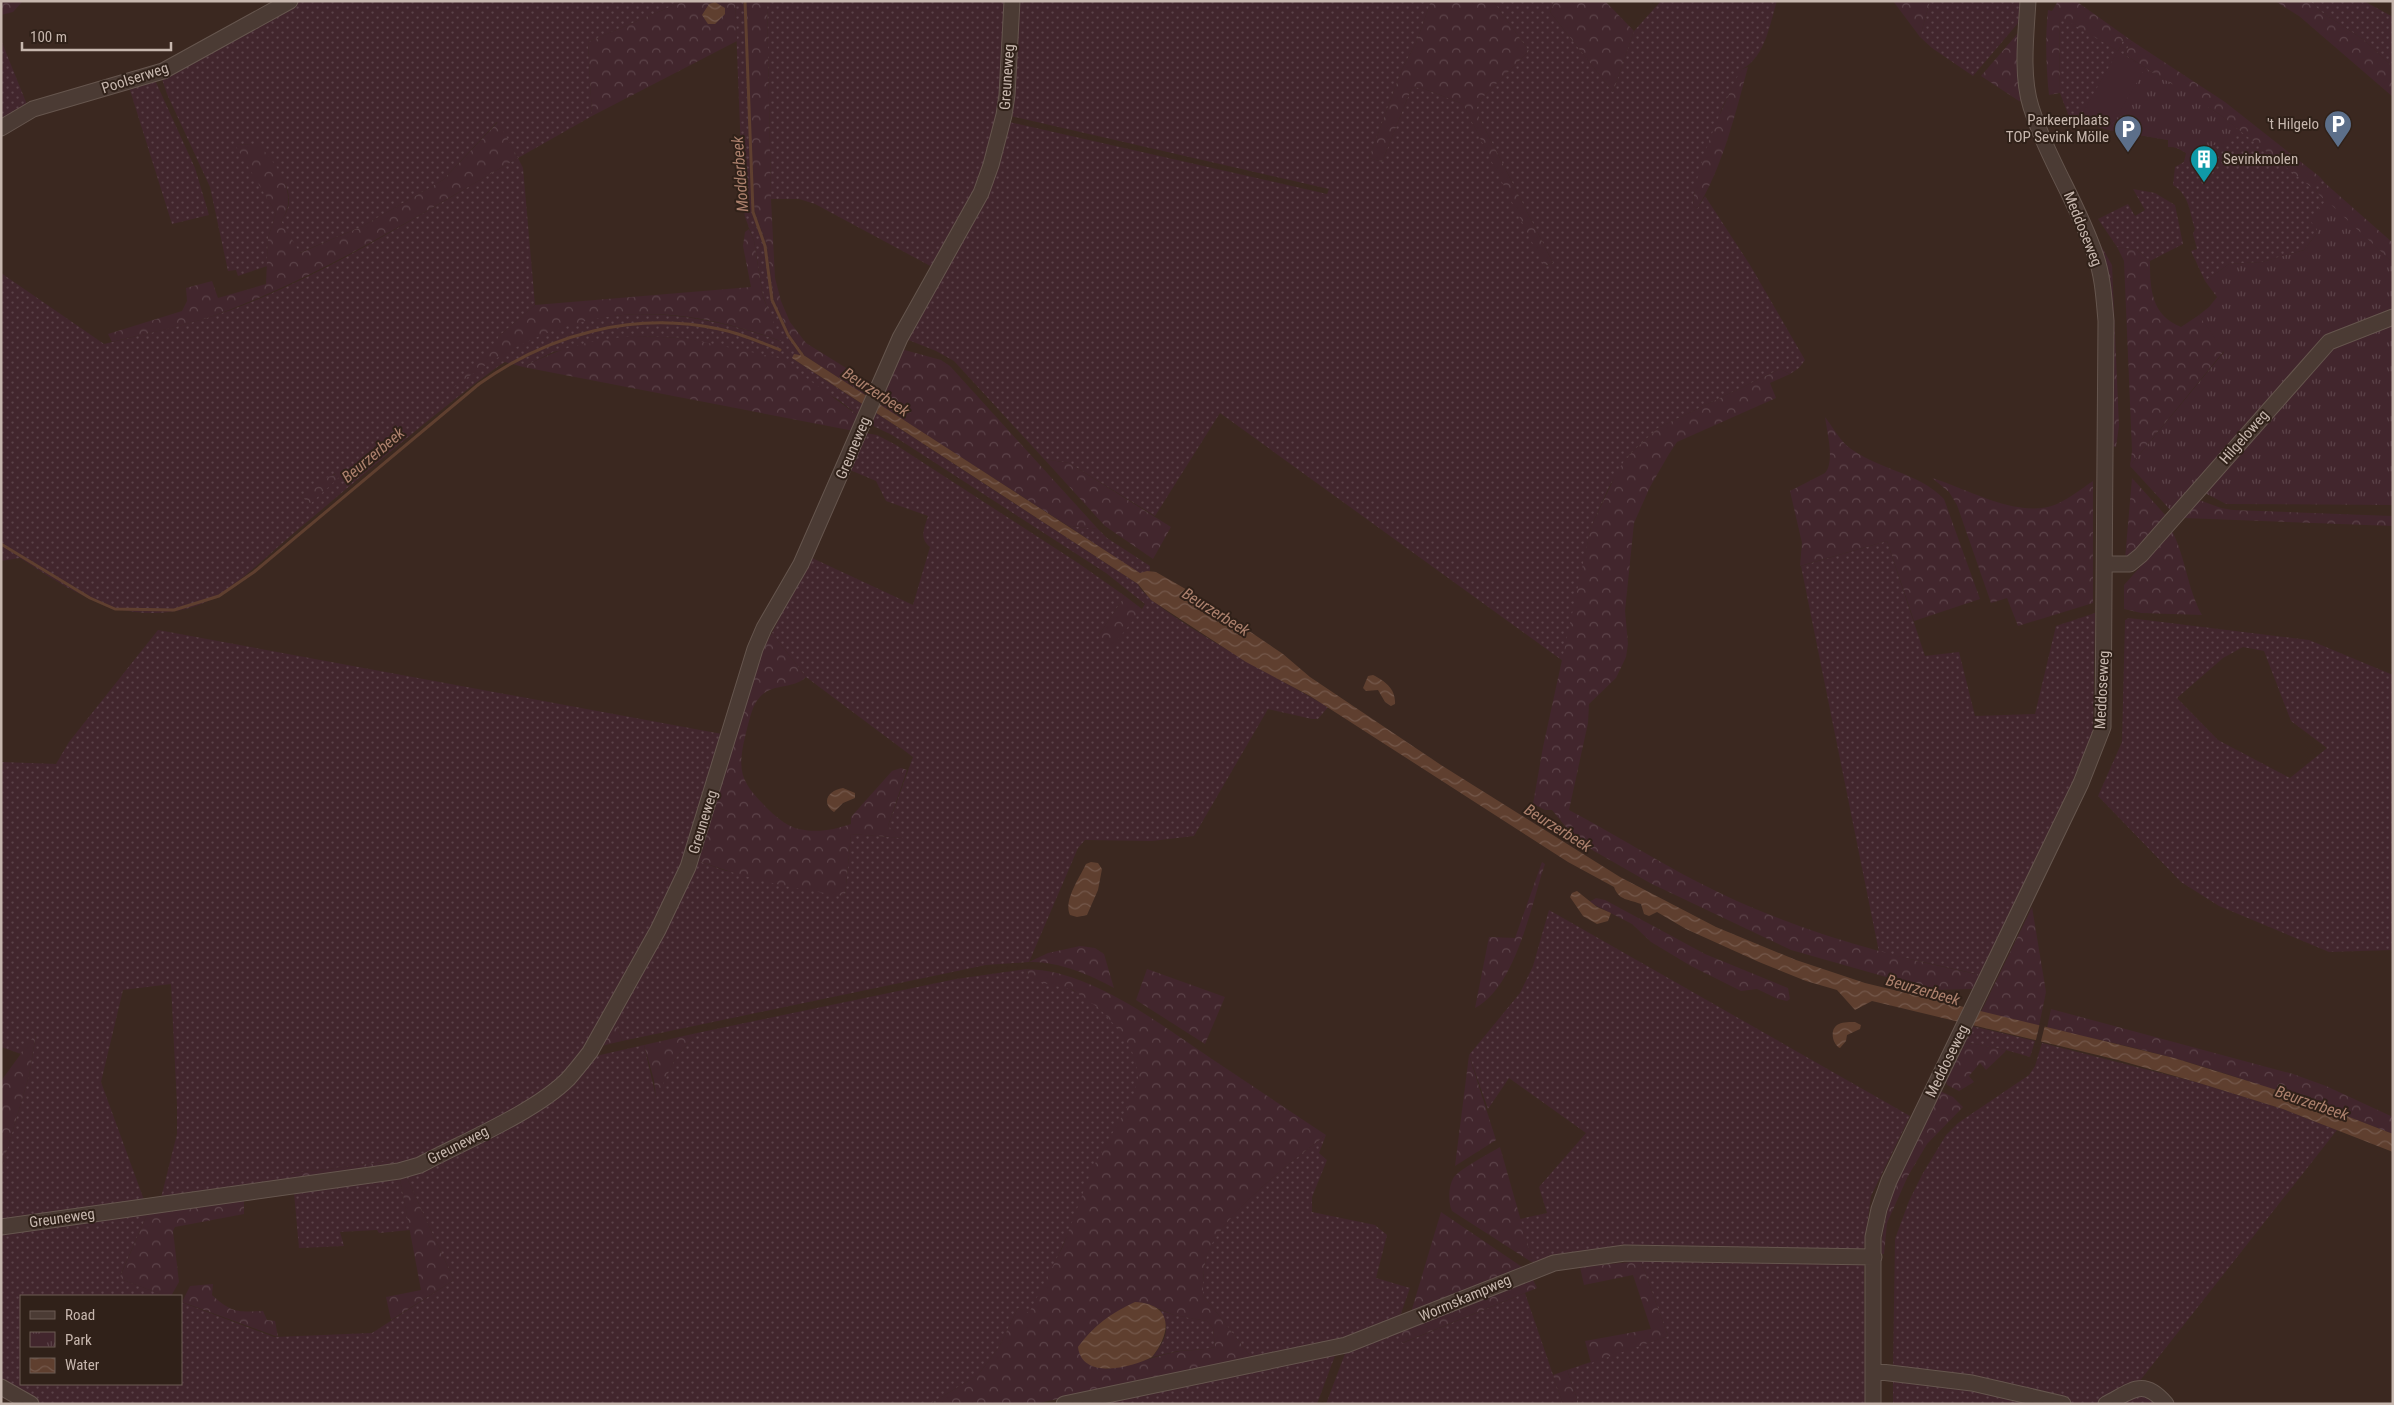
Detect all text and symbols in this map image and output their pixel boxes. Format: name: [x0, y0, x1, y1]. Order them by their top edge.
scale bar: [22, 20, 171, 52]
text: 100 m: [30, 28, 67, 46]
street label: Greuneweg: [996, 43, 1018, 111]
street label: Poolserweg: [99, 59, 171, 97]
parking icon: 't Hilgelo: [2323, 109, 2353, 148]
place label: Parkeerplaats TOP Sevink Mölle: [2006, 111, 2109, 146]
parking icon: Parkeerplaats TOP Sevink Mölle: [2113, 114, 2143, 153]
place label: 't Hilgelo: [2267, 115, 2319, 133]
water label: Modderbeek: [728, 134, 752, 213]
building icon: Sevinkmolen: [2189, 144, 2219, 183]
place label: Sevinkmolen: [2223, 150, 2298, 168]
street label: Meddoseweg: [2060, 189, 2106, 269]
water label: Beurzerbeek: [839, 363, 914, 421]
street label: Hilgeloweg: [2216, 406, 2272, 468]
street label: Greuneweg: [832, 414, 874, 482]
water label: Beurzerbeek: [338, 423, 409, 487]
water label: Beurzerbeek: [1179, 584, 1254, 641]
street label: Meddoseweg: [2091, 650, 2113, 730]
street label: Greuneweg: [685, 788, 721, 856]
water label: Beurzerbeek: [1521, 800, 1596, 857]
water label: Beurzerbeek: [1884, 970, 1963, 1010]
street label: Meddoseweg: [1922, 1022, 1972, 1100]
water label: Beurzerbeek: [2273, 1082, 2352, 1125]
street label: Greuneweg: [424, 1122, 492, 1168]
street label: Greuneweg: [28, 1204, 96, 1232]
street label: Wormskampweg: [1416, 1271, 1514, 1325]
legend: [20, 1295, 182, 1385]
text: Road: [65, 1306, 95, 1324]
text: Park: [65, 1331, 92, 1349]
text: Water: [65, 1356, 100, 1374]

